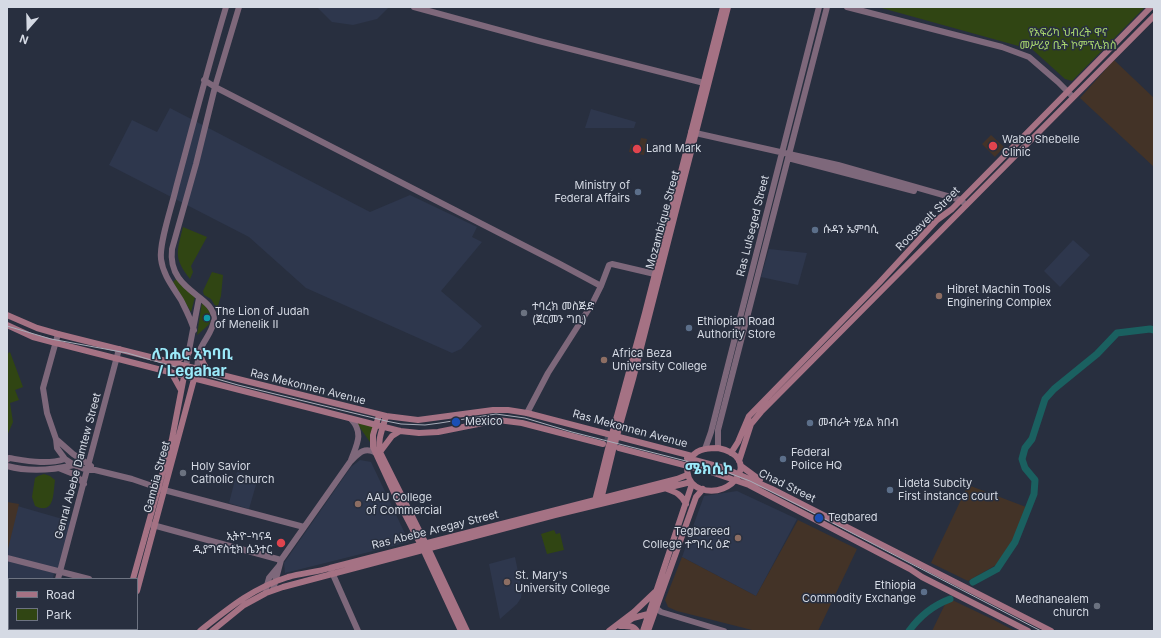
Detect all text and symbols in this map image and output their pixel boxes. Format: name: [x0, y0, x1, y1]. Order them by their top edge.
north arrow: [8, 8, 48, 48]
park label: የአፍሪካ ህብረት ዋና መሥሪያ ቤት ኮምፕሌክስ: [1020, 26, 1116, 52]
text: N: [18, 31, 30, 47]
place label: Wabe Shebelle Clinic: [1002, 133, 1080, 159]
marker: Wabe Shebelle Clinic: [987, 140, 999, 152]
place label: Land Mark: [646, 142, 701, 156]
marker: Land Mark: [631, 143, 643, 155]
street label: Mozambique Street: [643, 169, 683, 271]
street label: Ras Lulseged Street: [734, 174, 772, 278]
place label: Ministry of Federal Affairs: [554, 179, 630, 205]
street label: Roosevelt Street: [893, 184, 963, 254]
marker: Ministry of Federal Affairs: [633, 187, 643, 197]
place label: ሱዳን ኤምባሲ: [823, 223, 879, 237]
marker: ሱዳን ኤምባሲ: [810, 225, 820, 235]
place label: Hibret Machin Tools Enginering Complex: [947, 283, 1052, 309]
marker: Hibret Machin Tools Enginering Complex: [934, 291, 944, 301]
place label: ተባረክ መስጅድ (ጀርመን ግቢ): [532, 300, 594, 326]
place label: The Lion of Judah of Menelik II: [215, 305, 309, 331]
marker: ተባረክ መስጅድ (ጀርመን ግቢ): [519, 308, 529, 318]
marker: The Lion of Judah of Menelik II: [202, 313, 212, 323]
place label: Ethiopian Road Authority Store: [697, 315, 775, 341]
marker: Ethiopian Road Authority Store: [684, 323, 694, 333]
district label: ለገሐር አካባቢ / Legahar: [151, 345, 233, 380]
place label: Africa Beza University College: [612, 347, 707, 373]
marker: Africa Beza University College: [599, 355, 609, 365]
street label: Ras Mekonnen Avenue: [249, 366, 367, 408]
street label: Genral Abebe Damtew Street: [52, 391, 104, 541]
street label: Ras Mekonnen Avenue: [571, 407, 689, 451]
place label: Mexico: [465, 415, 503, 429]
marker: Mexico: [450, 416, 462, 428]
place label: መብራት ሃይል ክበብ: [818, 416, 899, 430]
marker: መብራት ሃይል ክበብ: [805, 418, 815, 428]
street label: Gambia Street: [141, 440, 173, 514]
place label: Federal Police HQ: [791, 446, 842, 472]
marker: Federal Police HQ: [778, 454, 788, 464]
place label: Holy Savior Catholic Church: [191, 460, 274, 486]
district label: ሜክሲኮ: [685, 460, 733, 478]
street label: Chad Street: [756, 467, 818, 505]
marker: Holy Savior Catholic Church: [178, 468, 188, 478]
place label: Lideta Subcity First instance court: [898, 477, 998, 503]
marker: Lideta Subcity First instance court: [885, 485, 895, 495]
place label: AAU College of Commercial: [366, 491, 442, 517]
marker: AAU College of Commercial: [353, 499, 363, 509]
street label: Ras Abebe Aregay Street: [370, 508, 500, 552]
place label: Tegbared: [828, 511, 878, 525]
marker: Tegbared: [813, 512, 825, 524]
place label: Tegbareed College ተግባረ ዕድ: [642, 525, 730, 551]
place label: ኢትዮ-ካናዳ ዲያግኖስቲክ ሴንተር: [193, 530, 272, 556]
marker: Tegbareed College ተግባረ ዕድ: [733, 533, 743, 543]
marker: ኢትዮ-ካናዳ ዲያግኖስቲክ ሴንተር: [275, 537, 287, 549]
place label: St. Mary's University College: [515, 569, 610, 595]
marker: St. Mary's University College: [502, 577, 512, 587]
legend: [8, 578, 138, 630]
place label: Ethiopia Commodity Exchange: [802, 579, 916, 605]
text: Road: [46, 587, 75, 602]
marker: Ethiopia Commodity Exchange: [919, 587, 929, 597]
place label: Medhanealem church: [1015, 593, 1089, 619]
marker: Medhanealem church: [1092, 601, 1102, 611]
text: Park: [46, 607, 72, 622]

